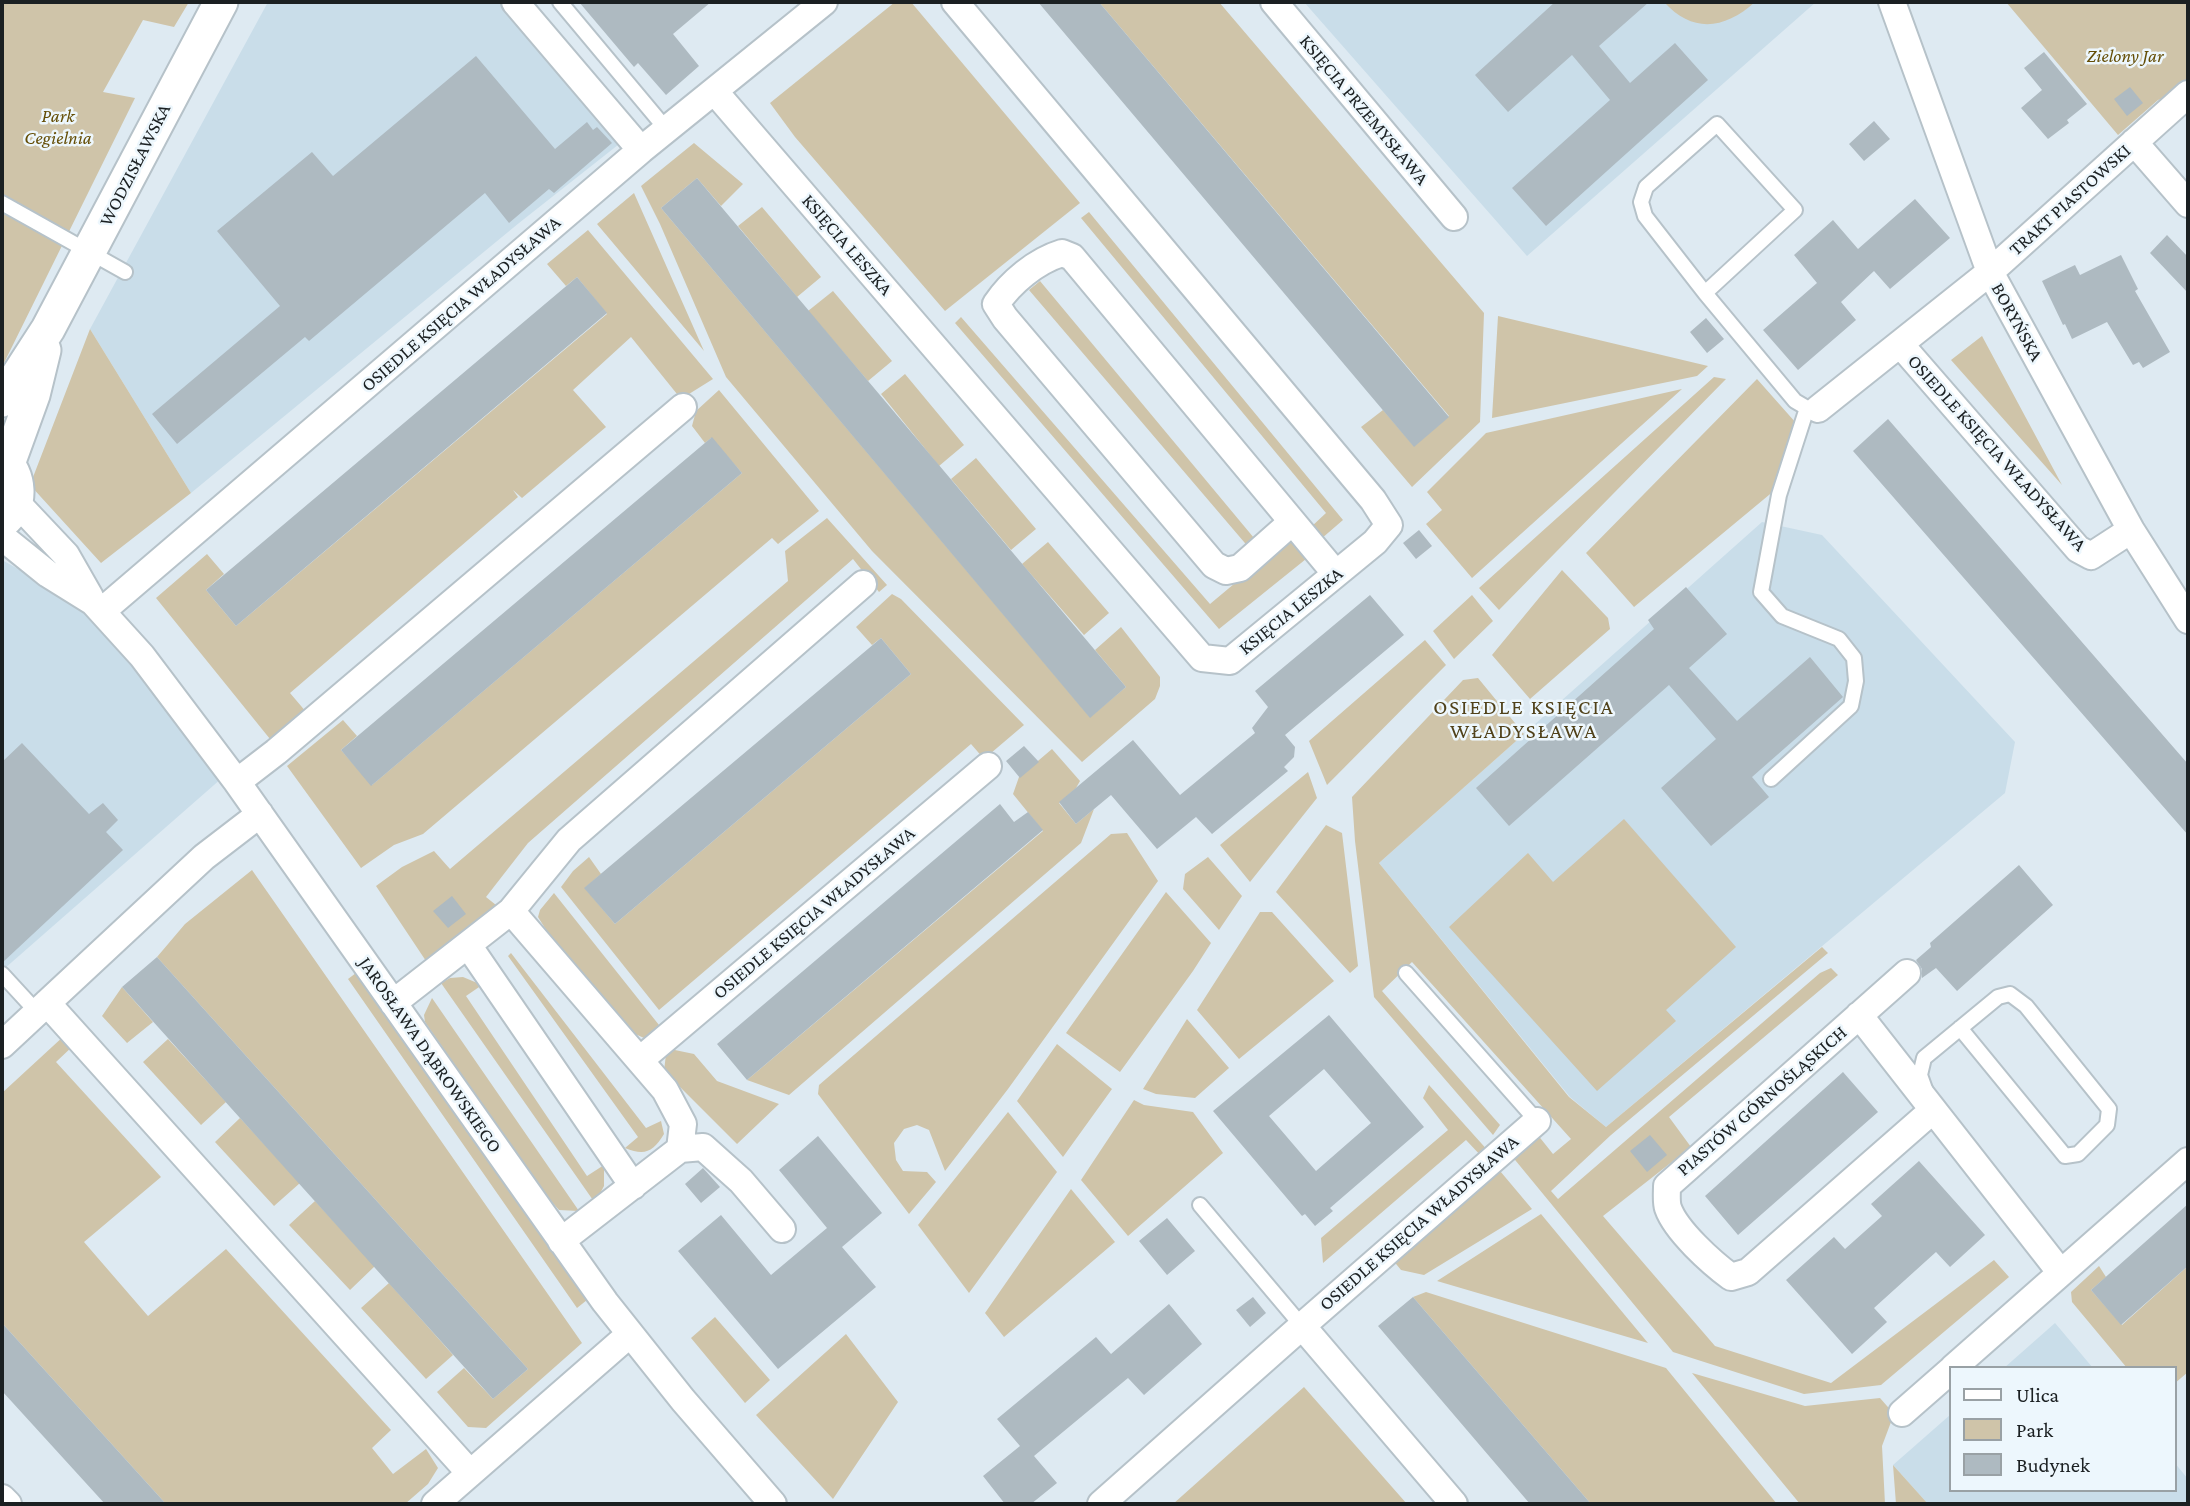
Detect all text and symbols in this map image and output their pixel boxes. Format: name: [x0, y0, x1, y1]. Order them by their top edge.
street label: KSIĘCIA PRZEMYSŁAWA: [1295, 30, 1433, 190]
park label: Zielony Jar: [2086, 45, 2164, 67]
street label: WODZISŁAWSKA: [94, 100, 176, 230]
park label: Park Cegielnia: [24, 105, 92, 149]
street label: TRAKT PIASTOWSKI: [2004, 139, 2136, 261]
street label: KSIĘCIA LESZKA: [797, 190, 897, 300]
street label: OSIEDLE KSIĘCIA WŁADYSŁAWA: [357, 211, 565, 397]
street label: BORYŃSKA: [1986, 279, 2048, 365]
street label: OSIEDLE KSIĘCIA WŁADYSŁAWA: [1903, 350, 2091, 556]
street label: KSIĘCIA LESZKA: [1235, 562, 1347, 660]
district label: OSIEDLE KSIĘCIA WŁADYSŁAWA: [1435, 695, 1613, 745]
street label: OSIEDLE KSIĘCIA WŁADYSŁAWA: [708, 822, 920, 1004]
street label: JAROSŁAWA DĄBROWSKIEGO: [354, 953, 506, 1157]
street label: PIASTÓW GÓRNOŚLĄSKICH: [1673, 1021, 1851, 1181]
street label: OSIEDLE KSIĘCIA WŁADYSŁAWA: [1315, 1130, 1523, 1316]
legend: [1948, 1366, 2176, 1492]
text: Ulica: [2016, 1383, 2059, 1407]
text: Park: [2016, 1418, 2053, 1442]
text: Budynek: [2016, 1453, 2090, 1477]

